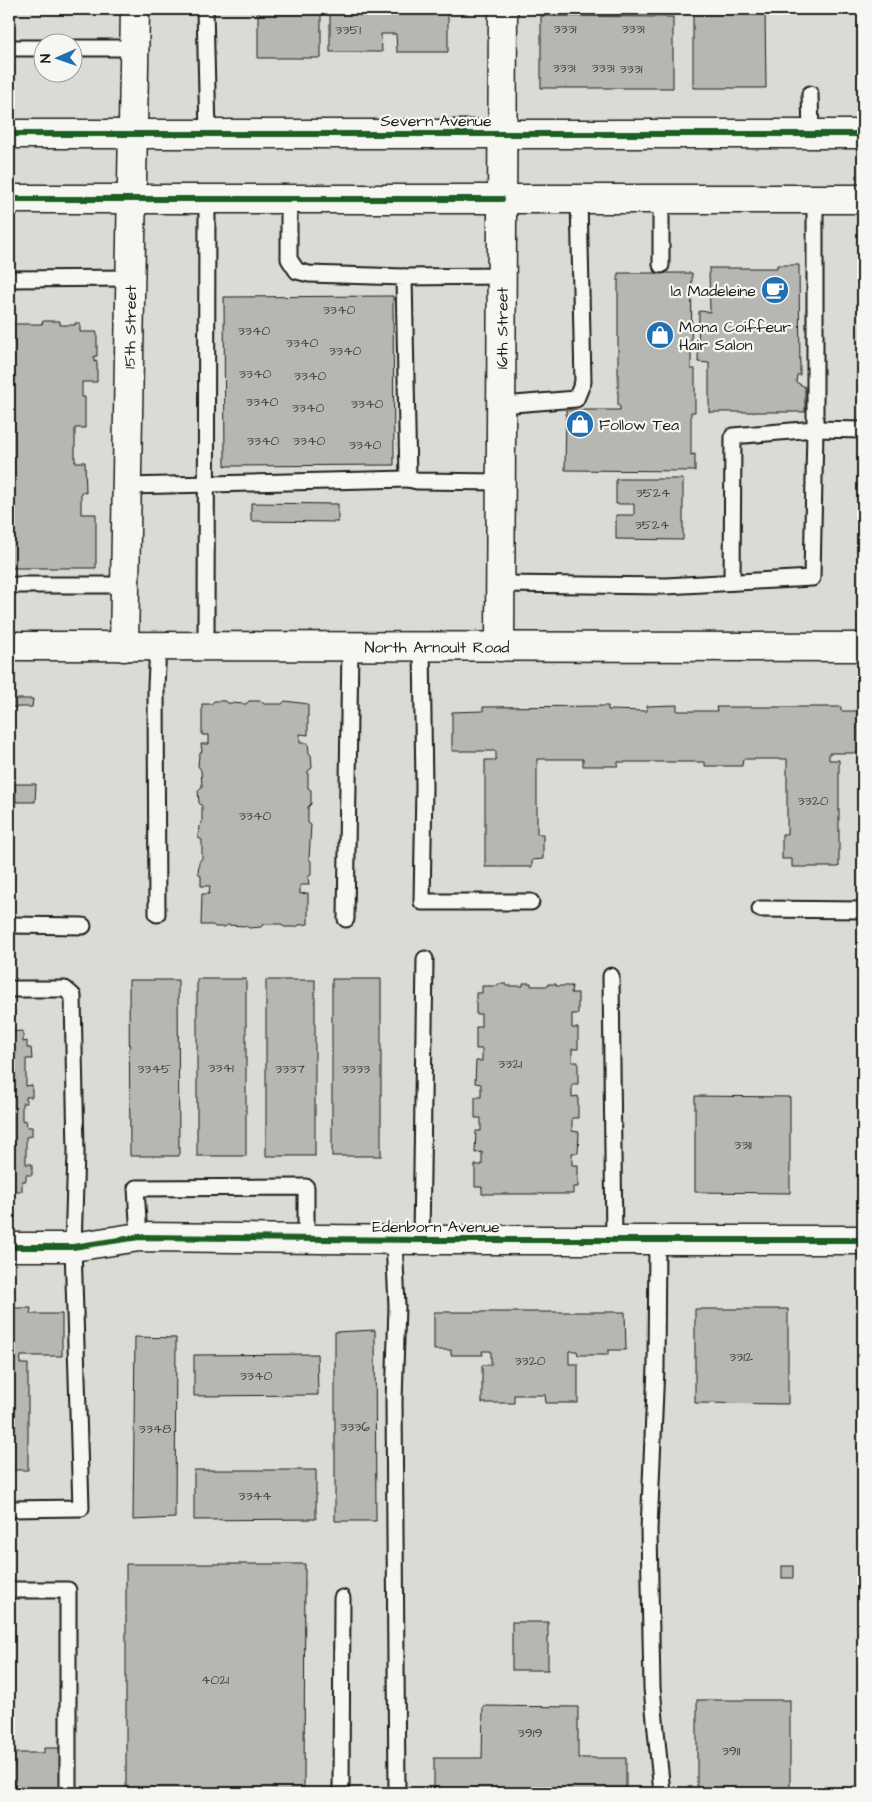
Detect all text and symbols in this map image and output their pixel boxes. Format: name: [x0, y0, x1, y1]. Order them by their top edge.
house number: 3331: [553, 19, 577, 39]
house number: 3331: [621, 19, 645, 39]
house number: 3351: [335, 20, 361, 40]
north arrow: [32, 32, 82, 82]
text: N: [36, 53, 56, 63]
house number: 3331: [552, 58, 576, 78]
house number: 3331: [591, 58, 615, 78]
house number: 3331: [619, 59, 643, 79]
street label: Severn Avenue: [380, 110, 492, 132]
cafe icon: la Madeleine: [760, 275, 790, 305]
place label: la Madeleine: [670, 280, 756, 302]
street label: 15th Street: [119, 285, 142, 369]
street label: 16th Street: [491, 286, 514, 369]
house number: 3340: [323, 300, 355, 320]
place label: Mona Coiffeur Hair Salon: [679, 316, 791, 356]
shop icon: Mona Coiffeur Hair Salon: [645, 320, 675, 350]
house number: 3340: [238, 321, 270, 341]
house number: 3340: [286, 333, 318, 353]
house number: 3340: [329, 341, 361, 361]
house number: 3340: [239, 364, 271, 384]
house number: 3340: [294, 366, 326, 386]
house number: 3340: [246, 392, 278, 412]
house number: 3340: [351, 394, 383, 414]
house number: 3340: [292, 398, 324, 418]
shop icon: Follow Tea: [565, 409, 595, 439]
place label: Follow Tea: [599, 414, 679, 436]
house number: 3340: [247, 431, 279, 451]
house number: 3340: [293, 431, 325, 451]
house number: 3340: [349, 435, 381, 455]
house number: 3524: [636, 483, 671, 503]
house number: 3524: [635, 515, 670, 535]
street label: North Arnoult Road: [364, 636, 510, 659]
house number: 3320: [797, 791, 829, 811]
house number: 3340: [239, 806, 271, 826]
house number: 3321: [498, 1054, 522, 1074]
house number: 3341: [208, 1058, 234, 1078]
house number: 3345: [137, 1059, 171, 1079]
house number: 3337: [275, 1059, 305, 1079]
house number: 3333: [342, 1059, 370, 1079]
house number: 3311: [734, 1135, 752, 1155]
street label: Edenborn Avenue: [372, 1216, 500, 1238]
house number: 3312: [729, 1347, 753, 1367]
house number: 3320: [514, 1351, 546, 1371]
house number: 3340: [240, 1366, 272, 1386]
house number: 3336: [340, 1417, 370, 1437]
house number: 3348: [139, 1419, 171, 1439]
house number: 3344: [238, 1486, 272, 1506]
house number: 4021: [201, 1670, 229, 1690]
house number: 3919: [518, 1723, 542, 1743]
house number: 3911: [722, 1741, 741, 1761]

